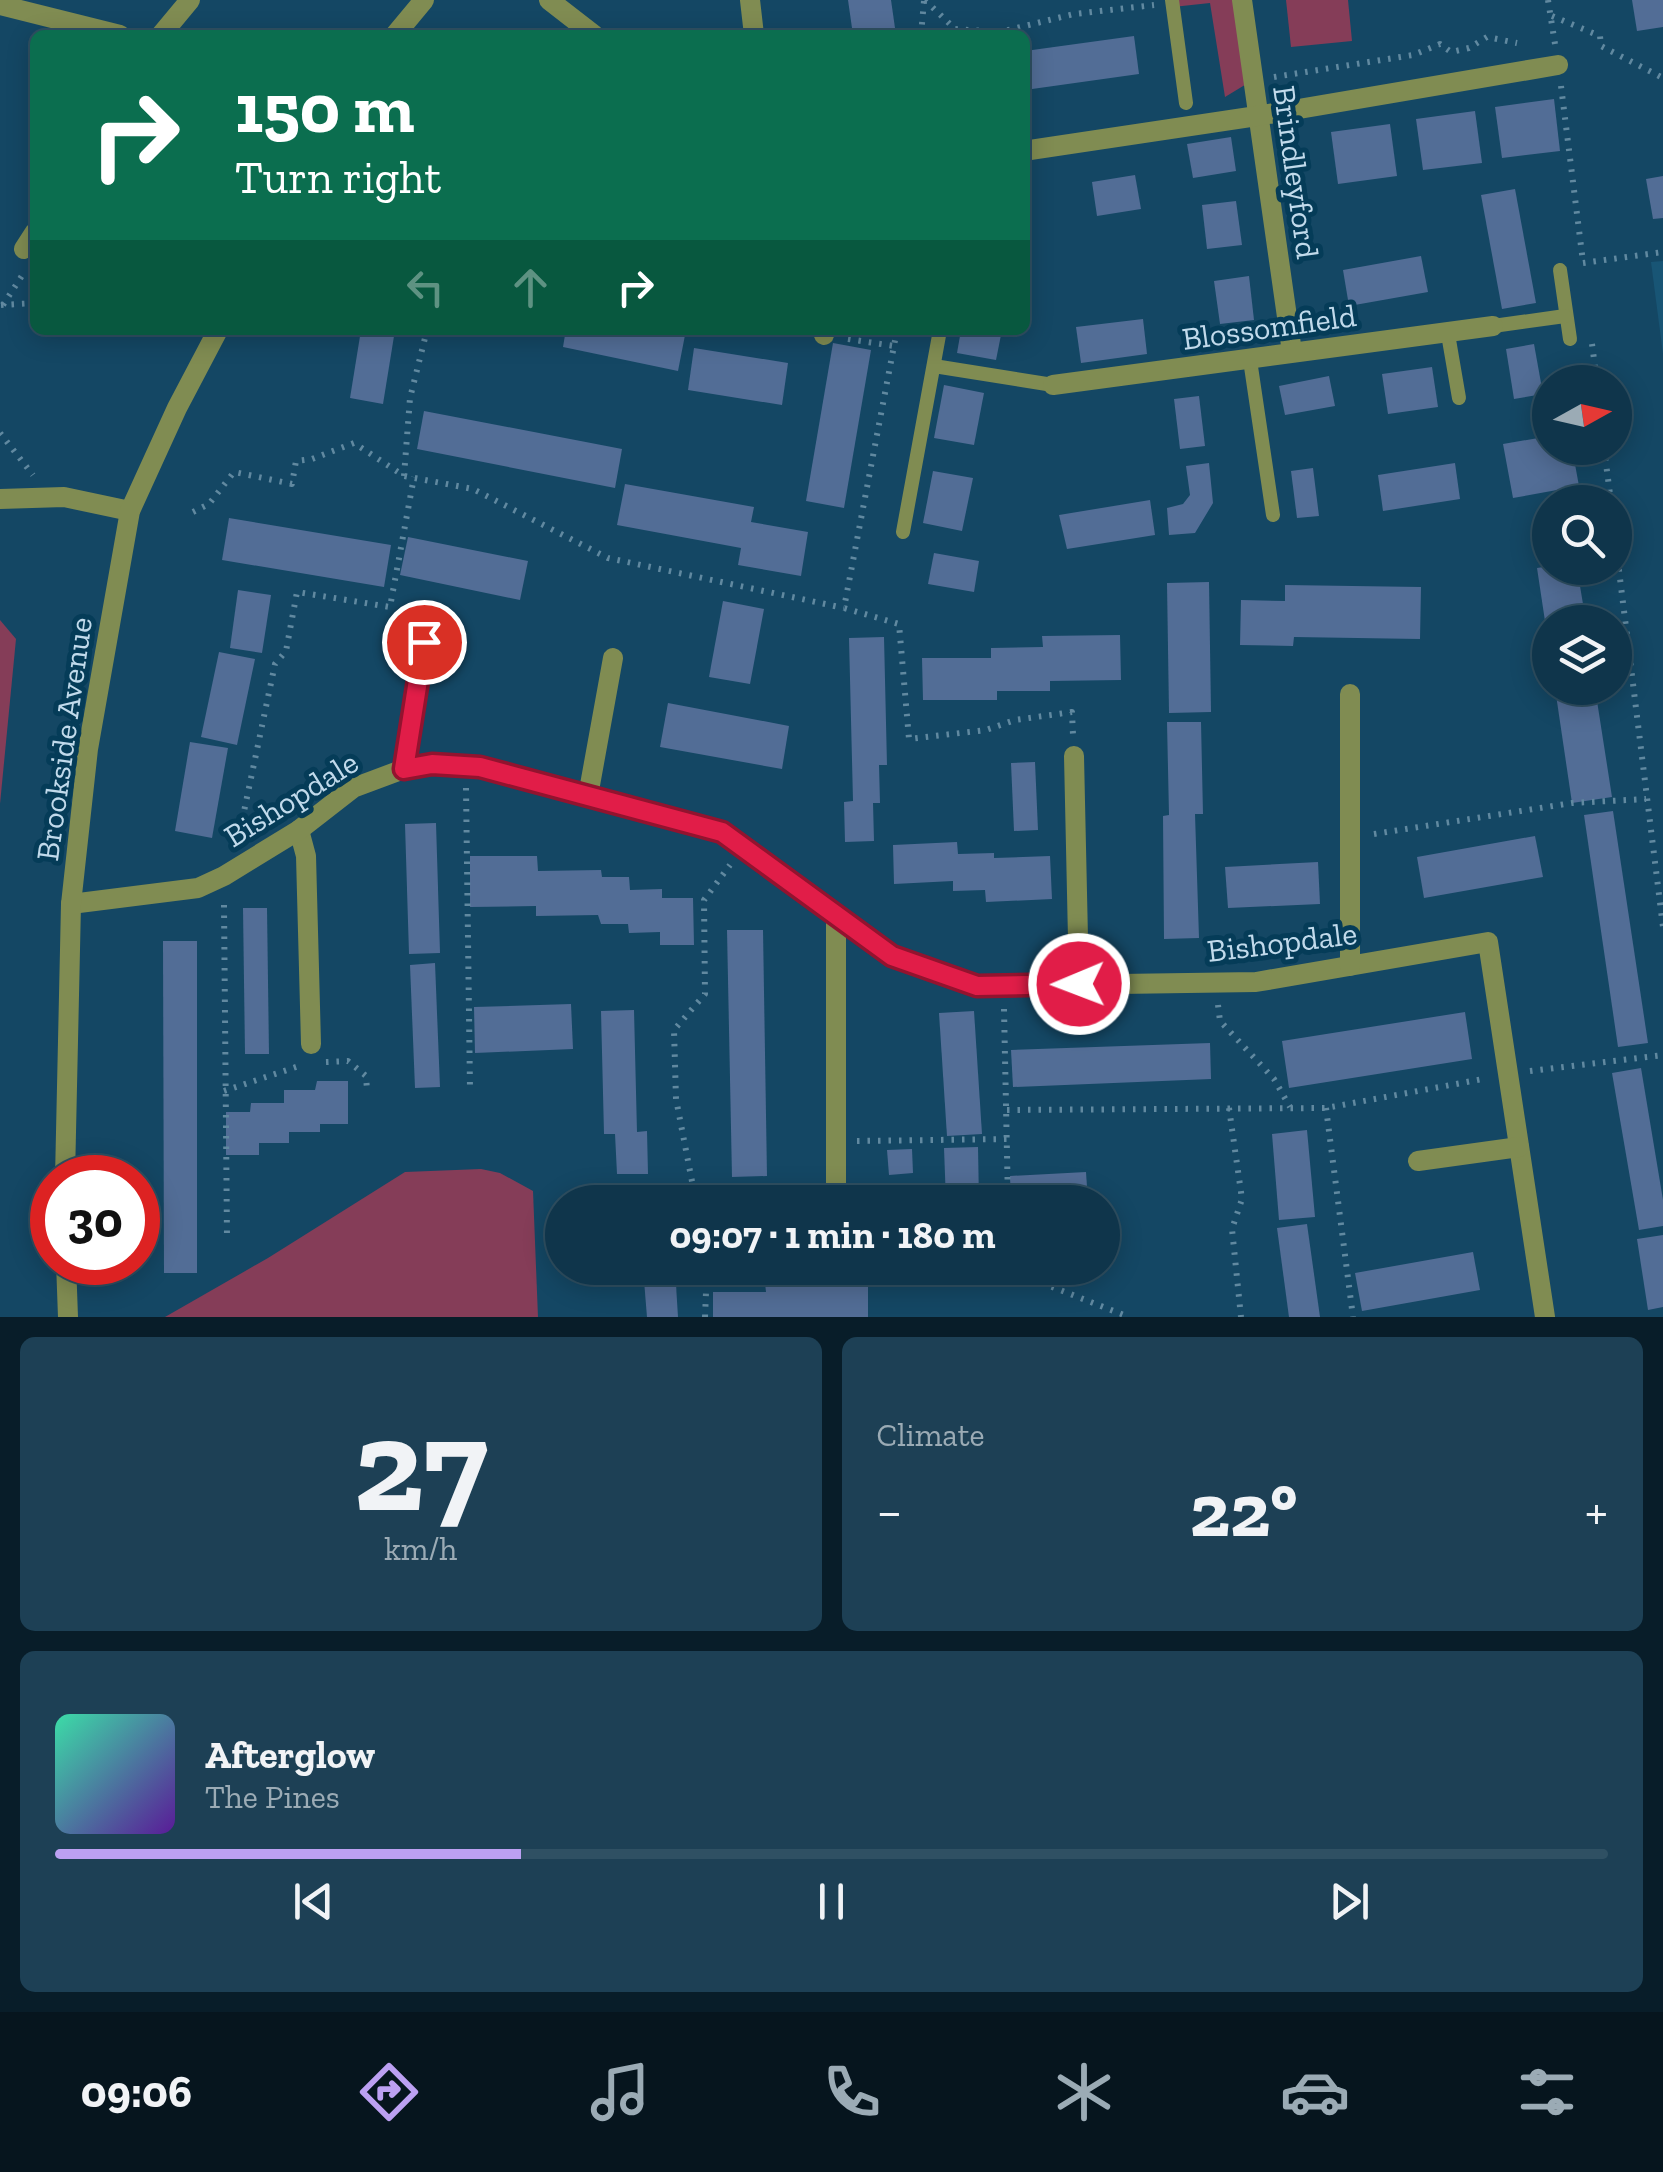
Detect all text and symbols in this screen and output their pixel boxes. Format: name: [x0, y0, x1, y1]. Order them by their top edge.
text: 150 m: [235, 66, 415, 150]
icon: right: [70, 70, 200, 200]
street label: Brindleyford: [1265, 83, 1327, 261]
text: Turn right: [235, 151, 441, 205]
icon: left: [398, 260, 453, 315]
icon: ahead: [503, 260, 558, 315]
icon: right: [608, 260, 663, 315]
street label: Blossomfield: [1179, 296, 1359, 358]
north arrow: [1532, 365, 1632, 465]
map controls: [1532, 365, 1632, 705]
button: search: [1532, 485, 1632, 585]
pin: [382, 600, 467, 685]
button: layers: [1532, 605, 1632, 705]
street label: Brookside Avenue: [28, 615, 100, 863]
icon: arrive: [397, 615, 452, 670]
street label: Bishopdale: [217, 743, 365, 855]
street label: Bishopdale: [1205, 914, 1359, 970]
position arrow: [1027, 932, 1131, 1036]
speed limit sign: 30: [30, 1155, 160, 1285]
text: 09:07 · 1 min · 180 m: [669, 1212, 996, 1258]
text: 27: [354, 1387, 488, 1543]
text: Climate: [877, 1416, 985, 1454]
text: 22°: [1190, 1465, 1297, 1555]
text: −: [877, 1478, 902, 1544]
text: +: [1585, 1478, 1608, 1544]
text: km/h: [384, 1530, 457, 1568]
text: Afterglow: [205, 1732, 375, 1778]
text: The Pines: [205, 1778, 340, 1816]
icon: previous: [286, 1874, 341, 1929]
icon: pause: [804, 1874, 859, 1929]
icon: next: [1322, 1874, 1377, 1929]
icon: directions: [354, 2057, 424, 2127]
icon: music: [585, 2057, 655, 2127]
icon: phone: [817, 2057, 887, 2127]
icon: climate: [1049, 2057, 1119, 2127]
icon: car: [1280, 2057, 1350, 2127]
icon: filters: [1512, 2057, 1582, 2127]
text: 09:06: [81, 2065, 192, 2119]

